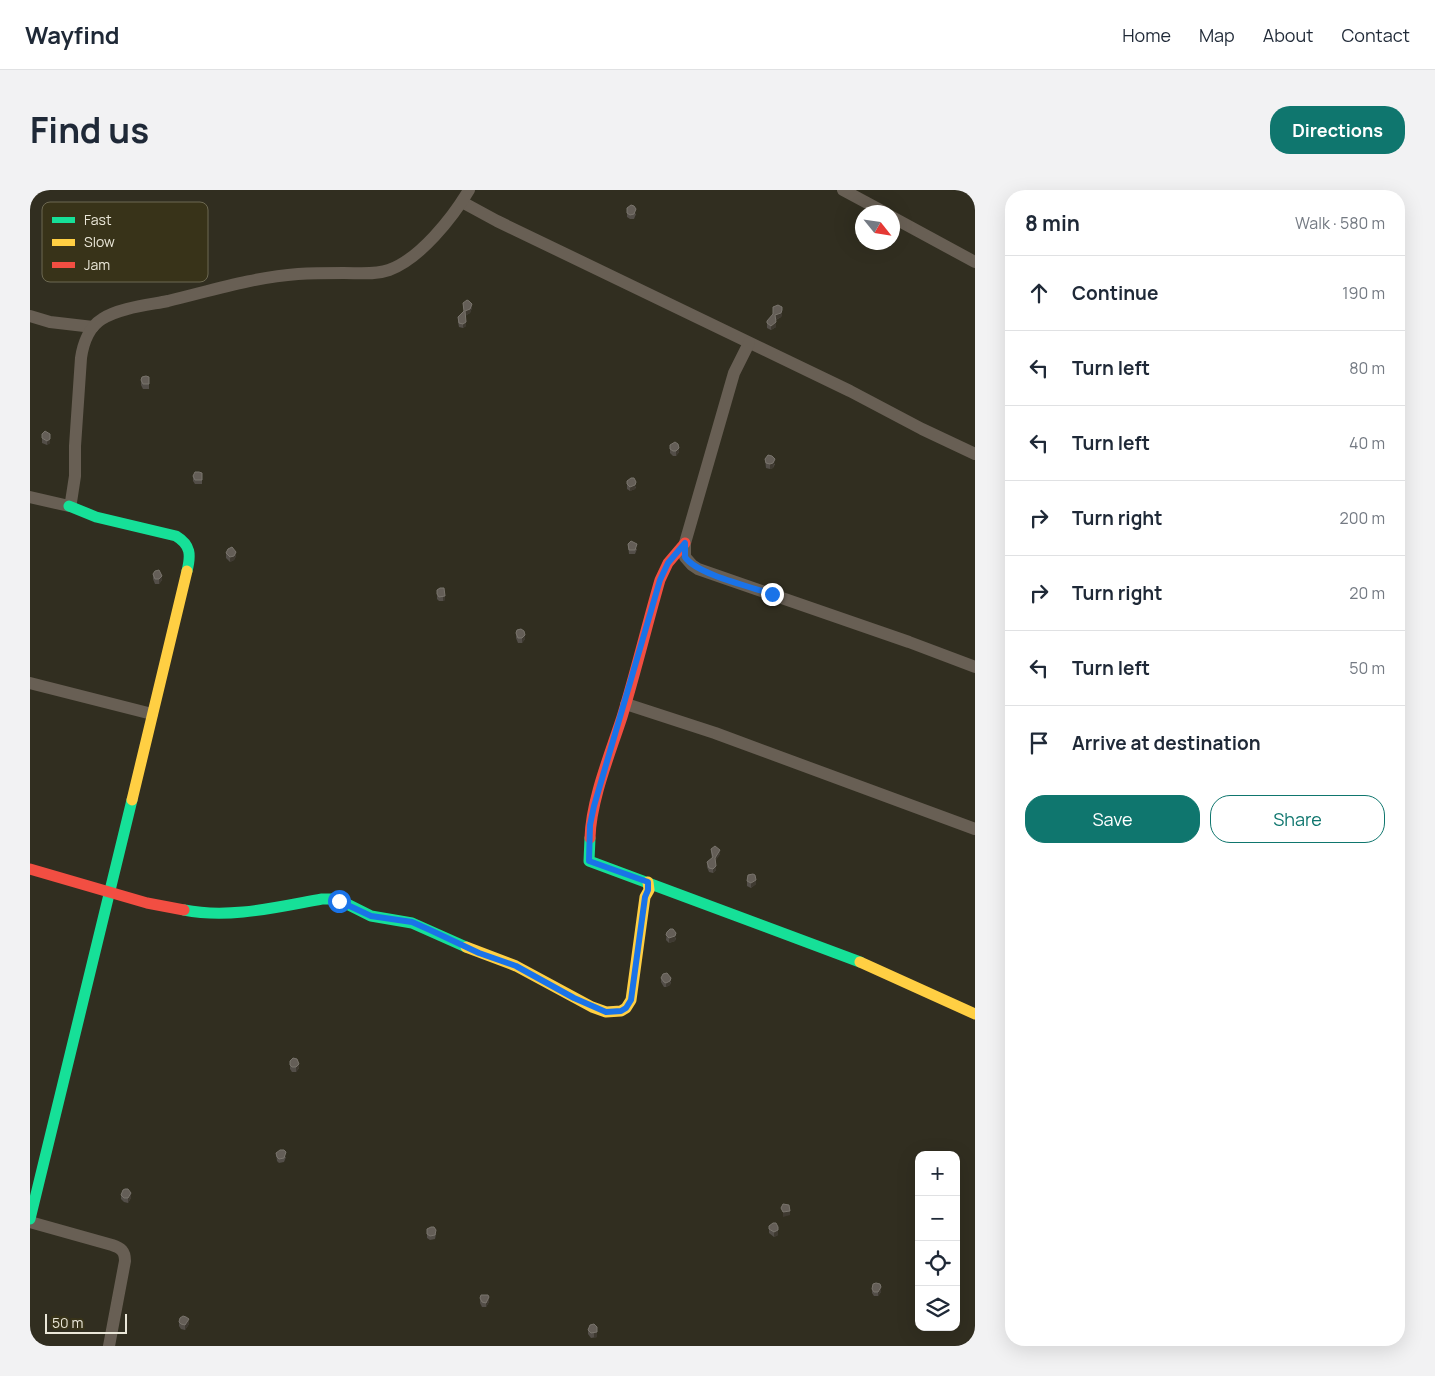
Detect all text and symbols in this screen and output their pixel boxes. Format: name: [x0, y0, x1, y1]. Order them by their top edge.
text: Wayfind: [25, 18, 120, 51]
text: Home: [1122, 23, 1171, 47]
text: Map: [1199, 23, 1235, 47]
text: About: [1263, 23, 1313, 47]
text: Contact: [1341, 23, 1410, 47]
text: Find us: [30, 106, 149, 154]
button: Directions: [1270, 106, 1405, 154]
legend: [42, 202, 208, 282]
north arrow: [855, 205, 900, 250]
text: 8 min: [1025, 209, 1080, 237]
text: Fast: [84, 210, 112, 229]
text: Walk · 580 m: [1295, 212, 1385, 234]
text: Slow: [84, 232, 115, 251]
text: Jam: [84, 255, 110, 274]
icon: ahead: [1025, 279, 1053, 307]
text: Continue: [1072, 280, 1158, 306]
text: 190 m: [1342, 282, 1385, 304]
icon: left: [1025, 354, 1053, 382]
text: Turn left: [1072, 355, 1150, 381]
text: 80 m: [1349, 357, 1385, 379]
icon: left: [1025, 429, 1053, 457]
text: Turn left: [1072, 430, 1150, 456]
text: 40 m: [1349, 432, 1385, 454]
icon: right: [1025, 504, 1053, 532]
text: Turn right: [1072, 505, 1162, 531]
text: 200 m: [1340, 507, 1385, 529]
icon: right: [1025, 579, 1053, 607]
text: Turn right: [1072, 580, 1162, 606]
text: 20 m: [1349, 582, 1385, 604]
route end: [761, 583, 784, 606]
icon: left: [1025, 654, 1053, 682]
text: Turn left: [1072, 655, 1150, 681]
text: 50 m: [1349, 657, 1385, 679]
icon: arrive: [1025, 729, 1053, 757]
text: Arrive at destination: [1072, 730, 1261, 756]
button: Save: [1025, 795, 1200, 843]
button: Share: [1210, 795, 1385, 843]
route start: [328, 890, 351, 913]
map controls: [915, 1151, 960, 1331]
button: +: [915, 1151, 960, 1196]
button: −: [915, 1196, 960, 1241]
button: locate: [915, 1241, 960, 1286]
button: layers: [915, 1286, 960, 1331]
scale bar: [45, 1311, 128, 1334]
text: 50 m: [52, 1313, 83, 1332]

